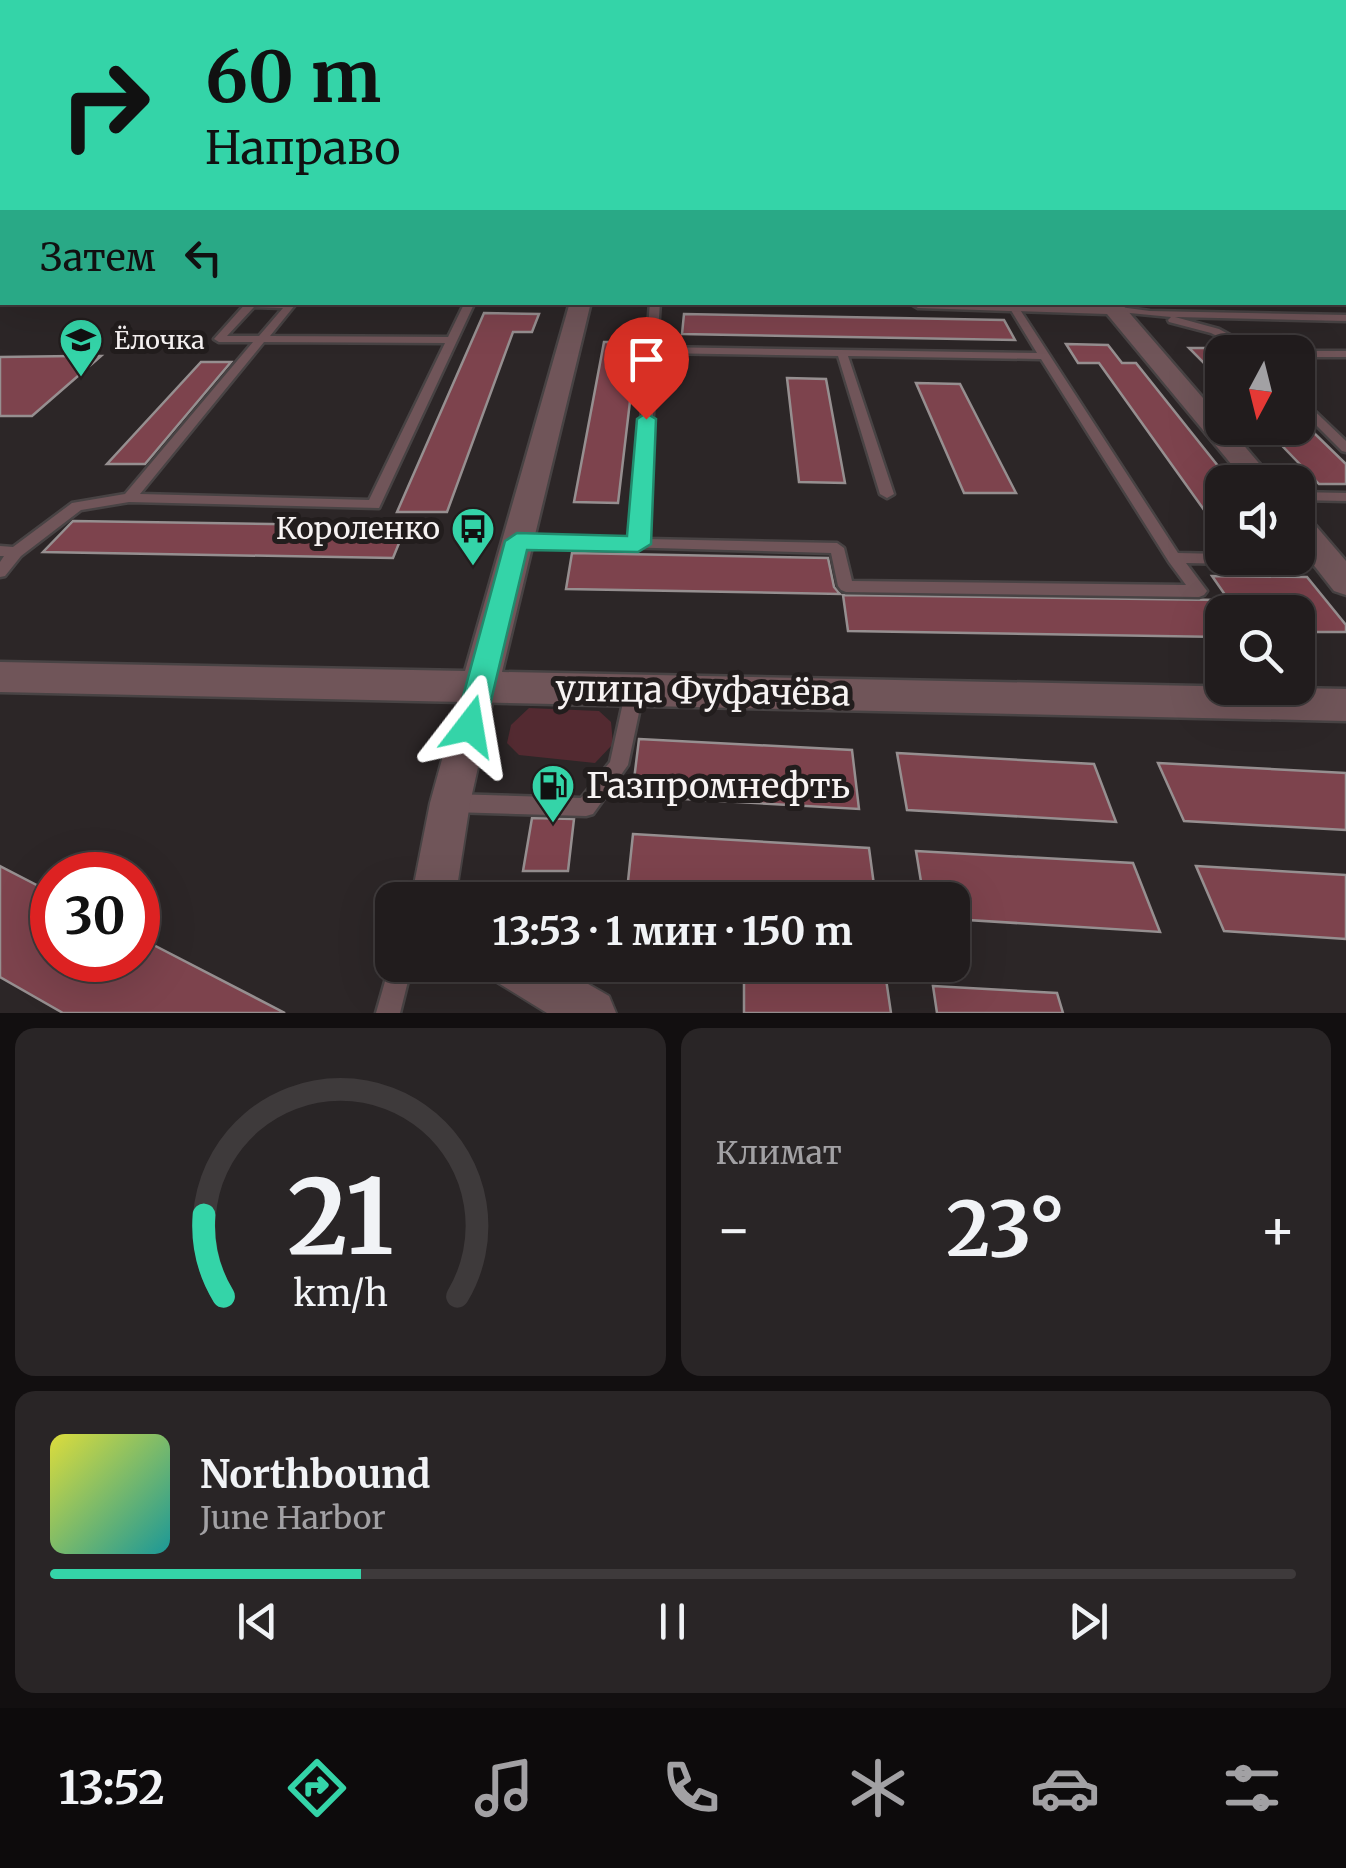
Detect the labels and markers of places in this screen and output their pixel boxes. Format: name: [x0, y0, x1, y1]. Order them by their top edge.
school or university icon: Ёлочка: [58, 317, 104, 378]
pin: [604, 317, 689, 420]
place label: Ёлочка: [114, 324, 205, 356]
bus stop icon: Короленко: [450, 506, 496, 567]
place label: Короленко: [276, 509, 440, 547]
fuel station icon: Газпромнефть: [530, 763, 576, 824]
place label: Газпромнефть: [586, 764, 850, 808]

